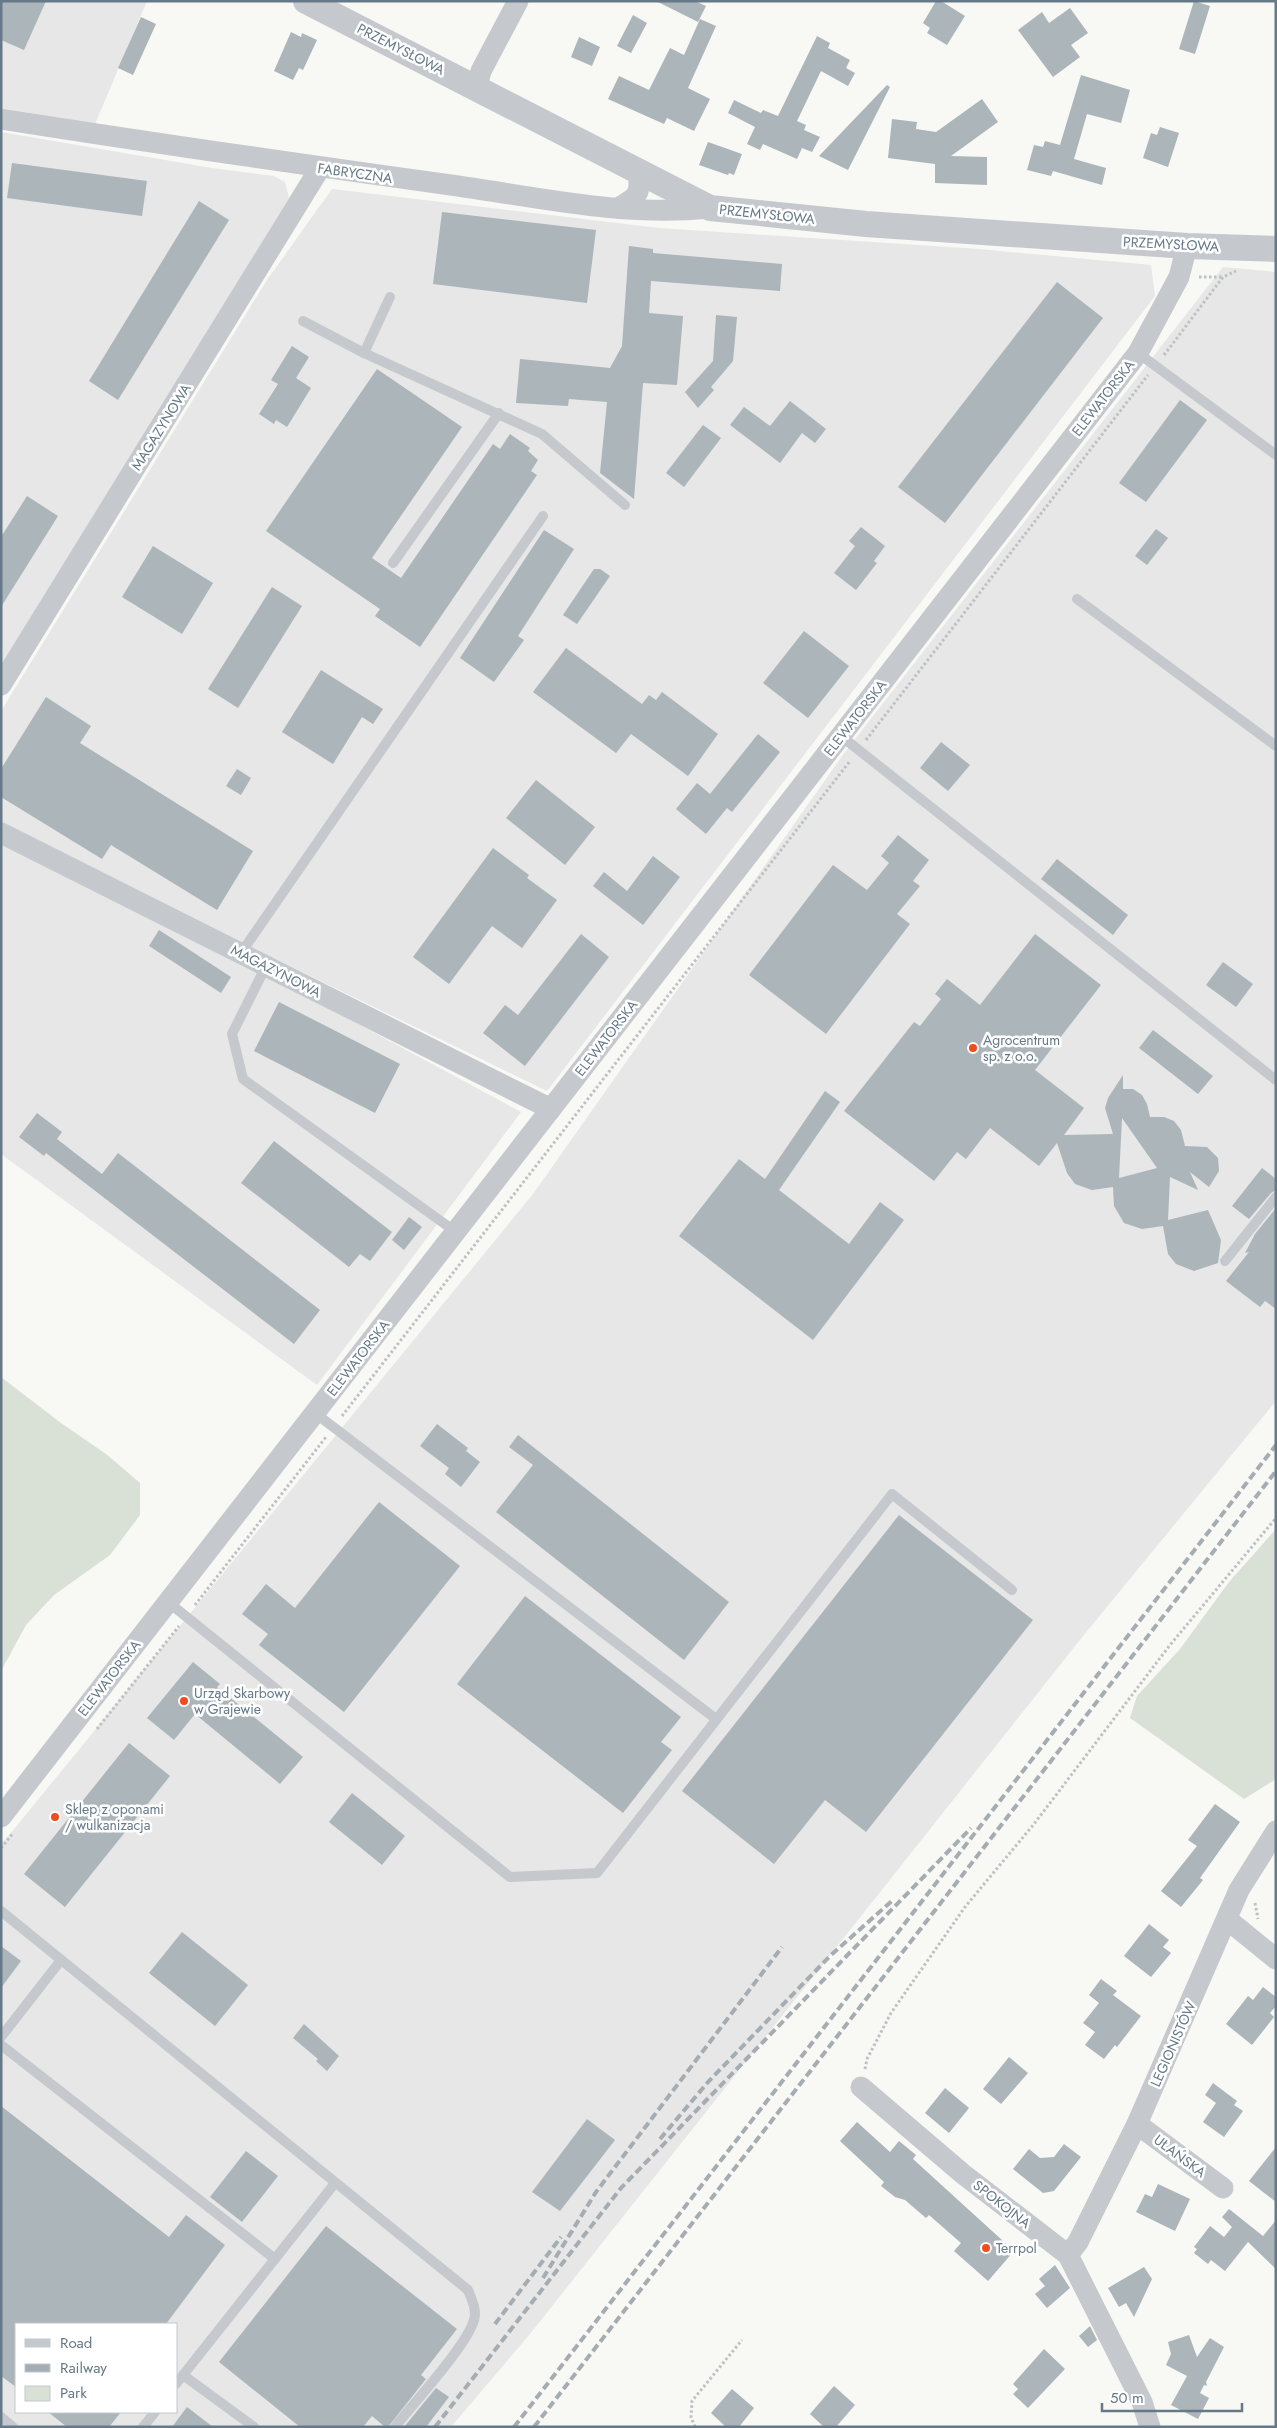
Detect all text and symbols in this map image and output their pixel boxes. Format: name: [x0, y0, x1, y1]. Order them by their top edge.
street label: PRZEMYSŁOWA: [354, 18, 449, 80]
street label: FABRYCZNA: [316, 158, 394, 188]
street label: PRZEMYSŁOWA: [718, 199, 816, 229]
street label: PRZEMYSŁOWA: [1123, 232, 1220, 257]
street label: ELEWATORSKA: [1067, 355, 1140, 440]
street label: MAGAZYNOWA: [126, 379, 196, 474]
street label: ELEWATORSKA: [819, 675, 892, 760]
street label: MAGAZYNOWA: [227, 940, 325, 1003]
street label: ELEWATORSKA: [570, 995, 643, 1080]
place label: Agrocentrum sp. z o.o.: [983, 1030, 1060, 1066]
marker: Agrocentrum sp. z o.o.: [967, 1042, 979, 1054]
street label: ELEWATORSKA: [322, 1315, 395, 1400]
street label: ELEWATORSKA: [73, 1635, 146, 1720]
place label: Urząd Skarbowy w Grajewie: [194, 1683, 291, 1719]
marker: Urząd Skarbowy w Grajewie: [178, 1695, 190, 1707]
place label: Sklep z oponami / wulkanizacja: [65, 1799, 164, 1835]
marker: Sklep z oponami / wulkanizacja: [49, 1811, 61, 1823]
street label: LEGIONISTÓW: [1145, 1998, 1201, 2090]
street label: UŁAŃSKA: [1150, 2130, 1211, 2183]
street label: SPOKOJNA: [969, 2175, 1036, 2233]
place label: Terrpol: [996, 2238, 1037, 2258]
marker: Terrpol: [980, 2242, 992, 2254]
legend: [15, 2323, 178, 2413]
text: Road: [60, 2332, 92, 2354]
text: Railway: [60, 2357, 107, 2379]
scale bar: [1102, 2380, 1242, 2412]
text: Park: [60, 2382, 87, 2404]
text: 50 m: [1110, 2387, 1144, 2409]

